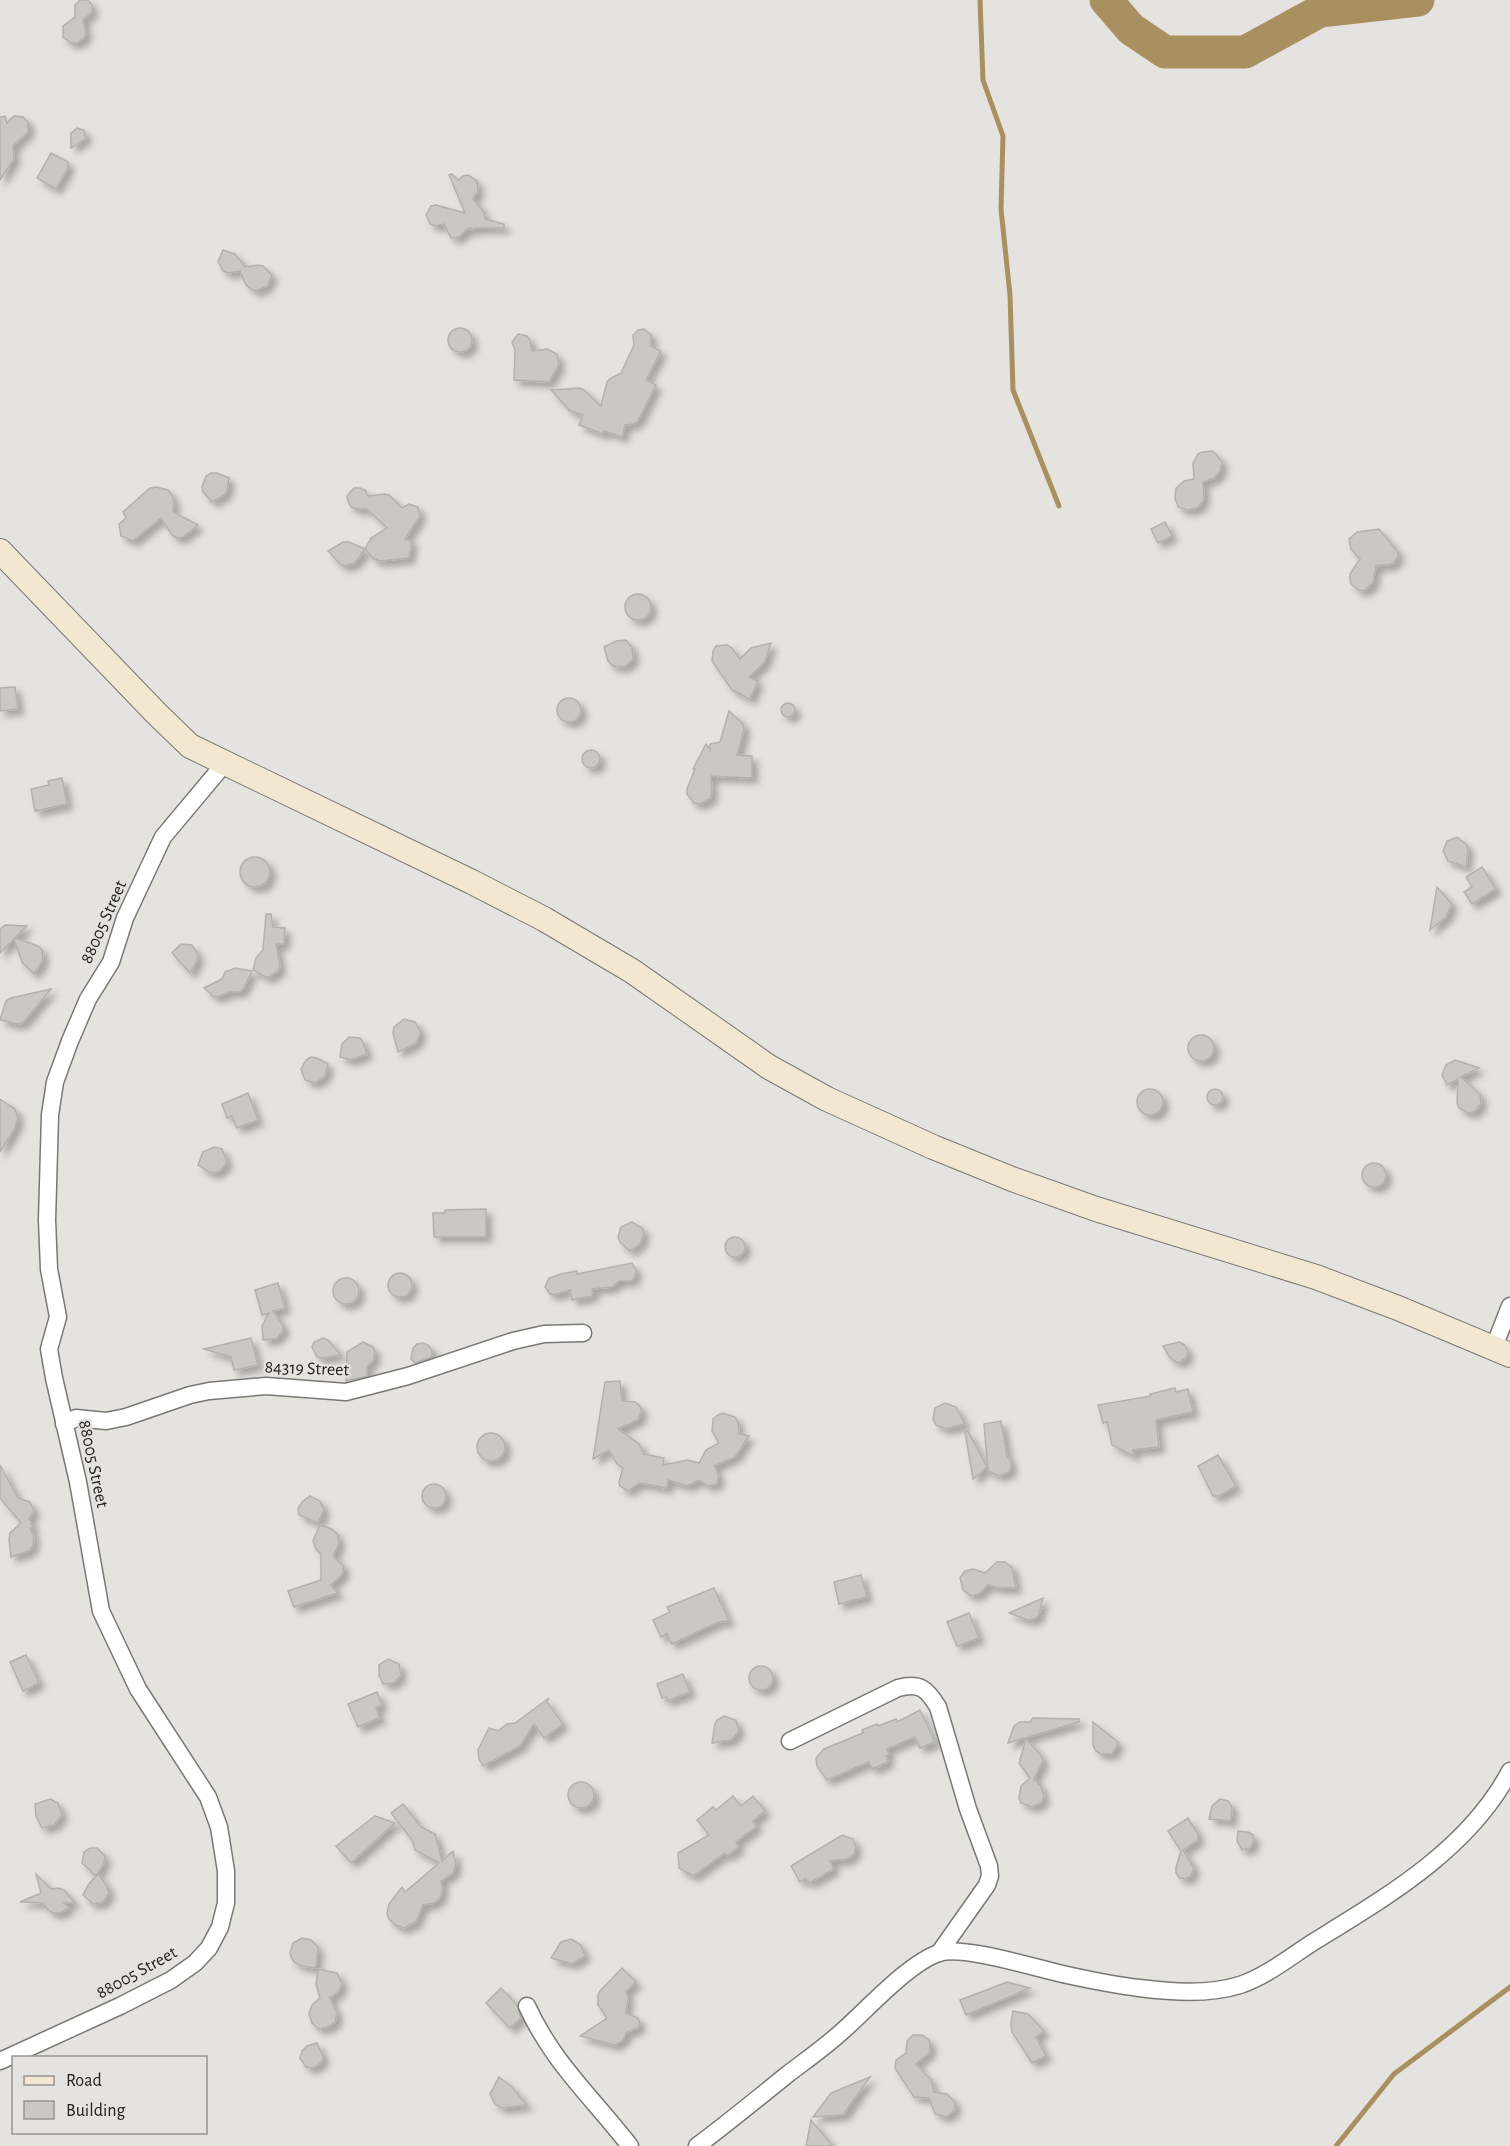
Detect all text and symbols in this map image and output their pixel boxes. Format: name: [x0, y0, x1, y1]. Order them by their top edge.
street label: 88005 Street: [78, 877, 130, 966]
street label: 84319 Street: [264, 1359, 350, 1379]
street label: 88005 Street: [75, 1419, 111, 1510]
street label: 88005 Street: [94, 1943, 180, 2002]
legend: [12, 2056, 207, 2134]
text: Road: [66, 2072, 102, 2090]
text: Building: [66, 2102, 126, 2120]

